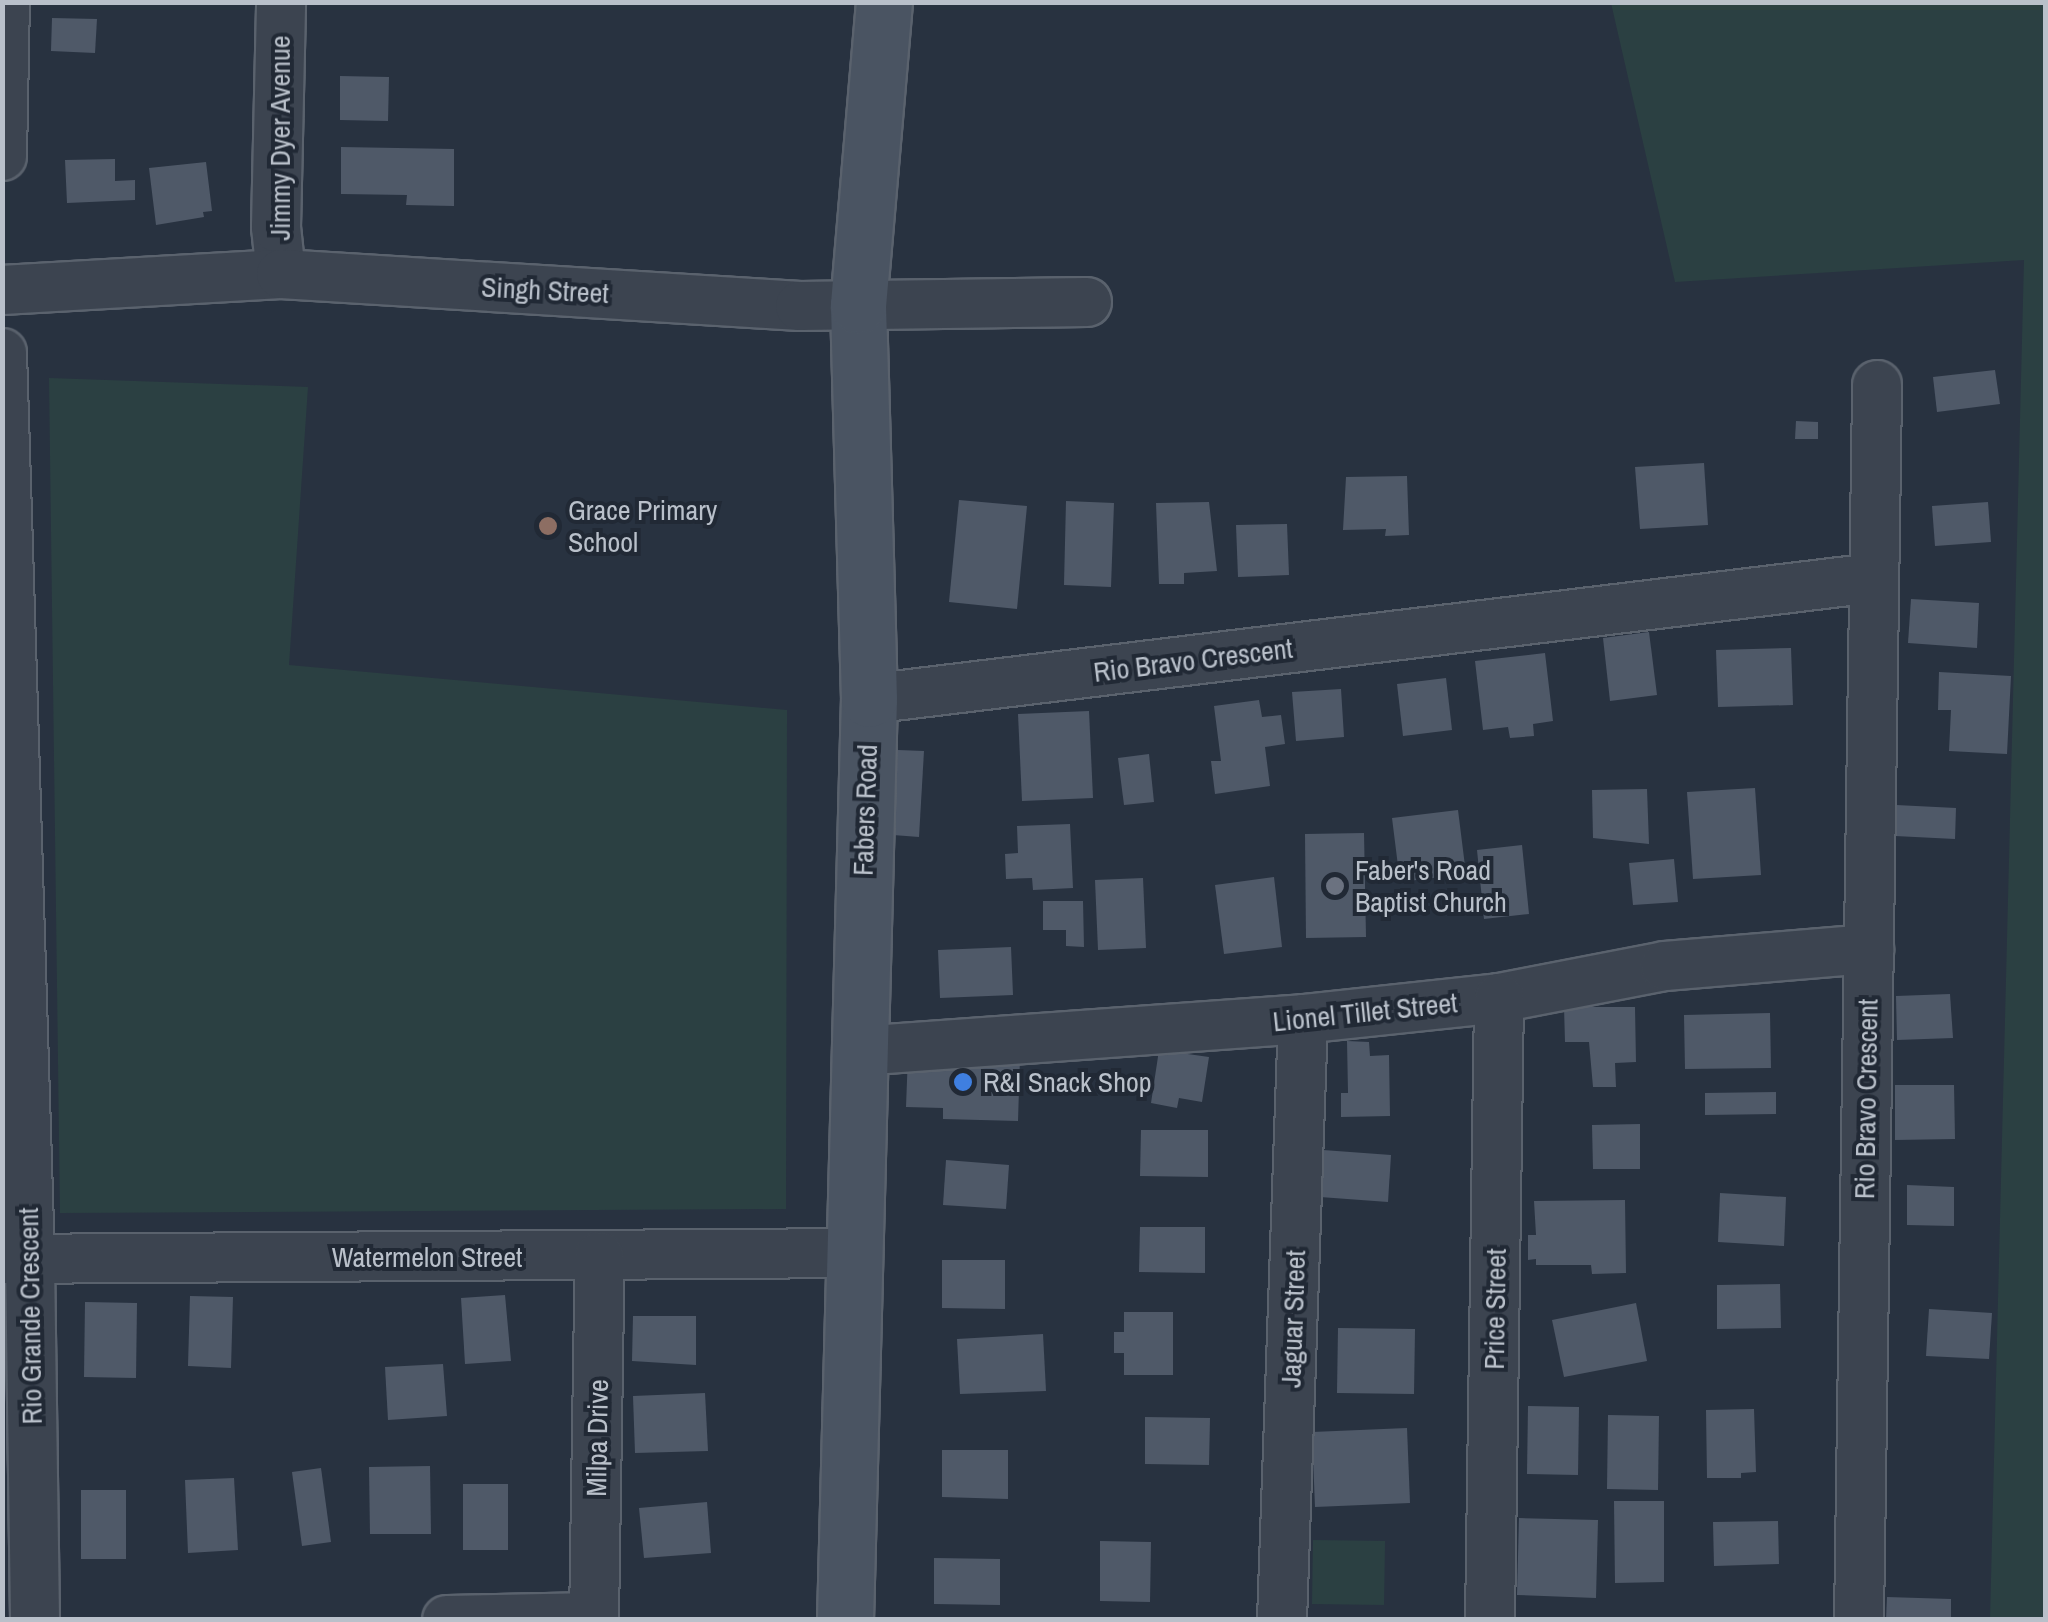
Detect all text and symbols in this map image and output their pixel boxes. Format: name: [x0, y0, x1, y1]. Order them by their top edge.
street label: Jimmy Dyer Avenue: [263, 35, 297, 241]
street label: Singh Street: [480, 270, 610, 310]
place label: Grace Primary School: [568, 493, 717, 559]
marker: Grace Primary School: [537, 515, 559, 537]
street label: Rio Bravo Crescent: [1092, 631, 1294, 689]
street label: Fabers Road: [846, 744, 884, 876]
place label: Faber's Road Baptist Church: [1355, 853, 1507, 919]
marker: Faber's Road Baptist Church: [1324, 875, 1346, 897]
street label: Lionel Tillet Street: [1271, 986, 1459, 1038]
street label: Rio Bravo Crescent: [1847, 999, 1885, 1199]
place label: R&I Snack Shop: [983, 1065, 1151, 1099]
marker: R&I Snack Shop: [952, 1071, 974, 1093]
street label: Rio Grande Crescent: [11, 1207, 49, 1425]
street label: Watermelon Street: [332, 1240, 522, 1274]
street label: Price Street: [1477, 1248, 1513, 1370]
street label: Jaguar Street: [1274, 1250, 1312, 1388]
street label: Milpa Drive: [579, 1379, 615, 1497]

